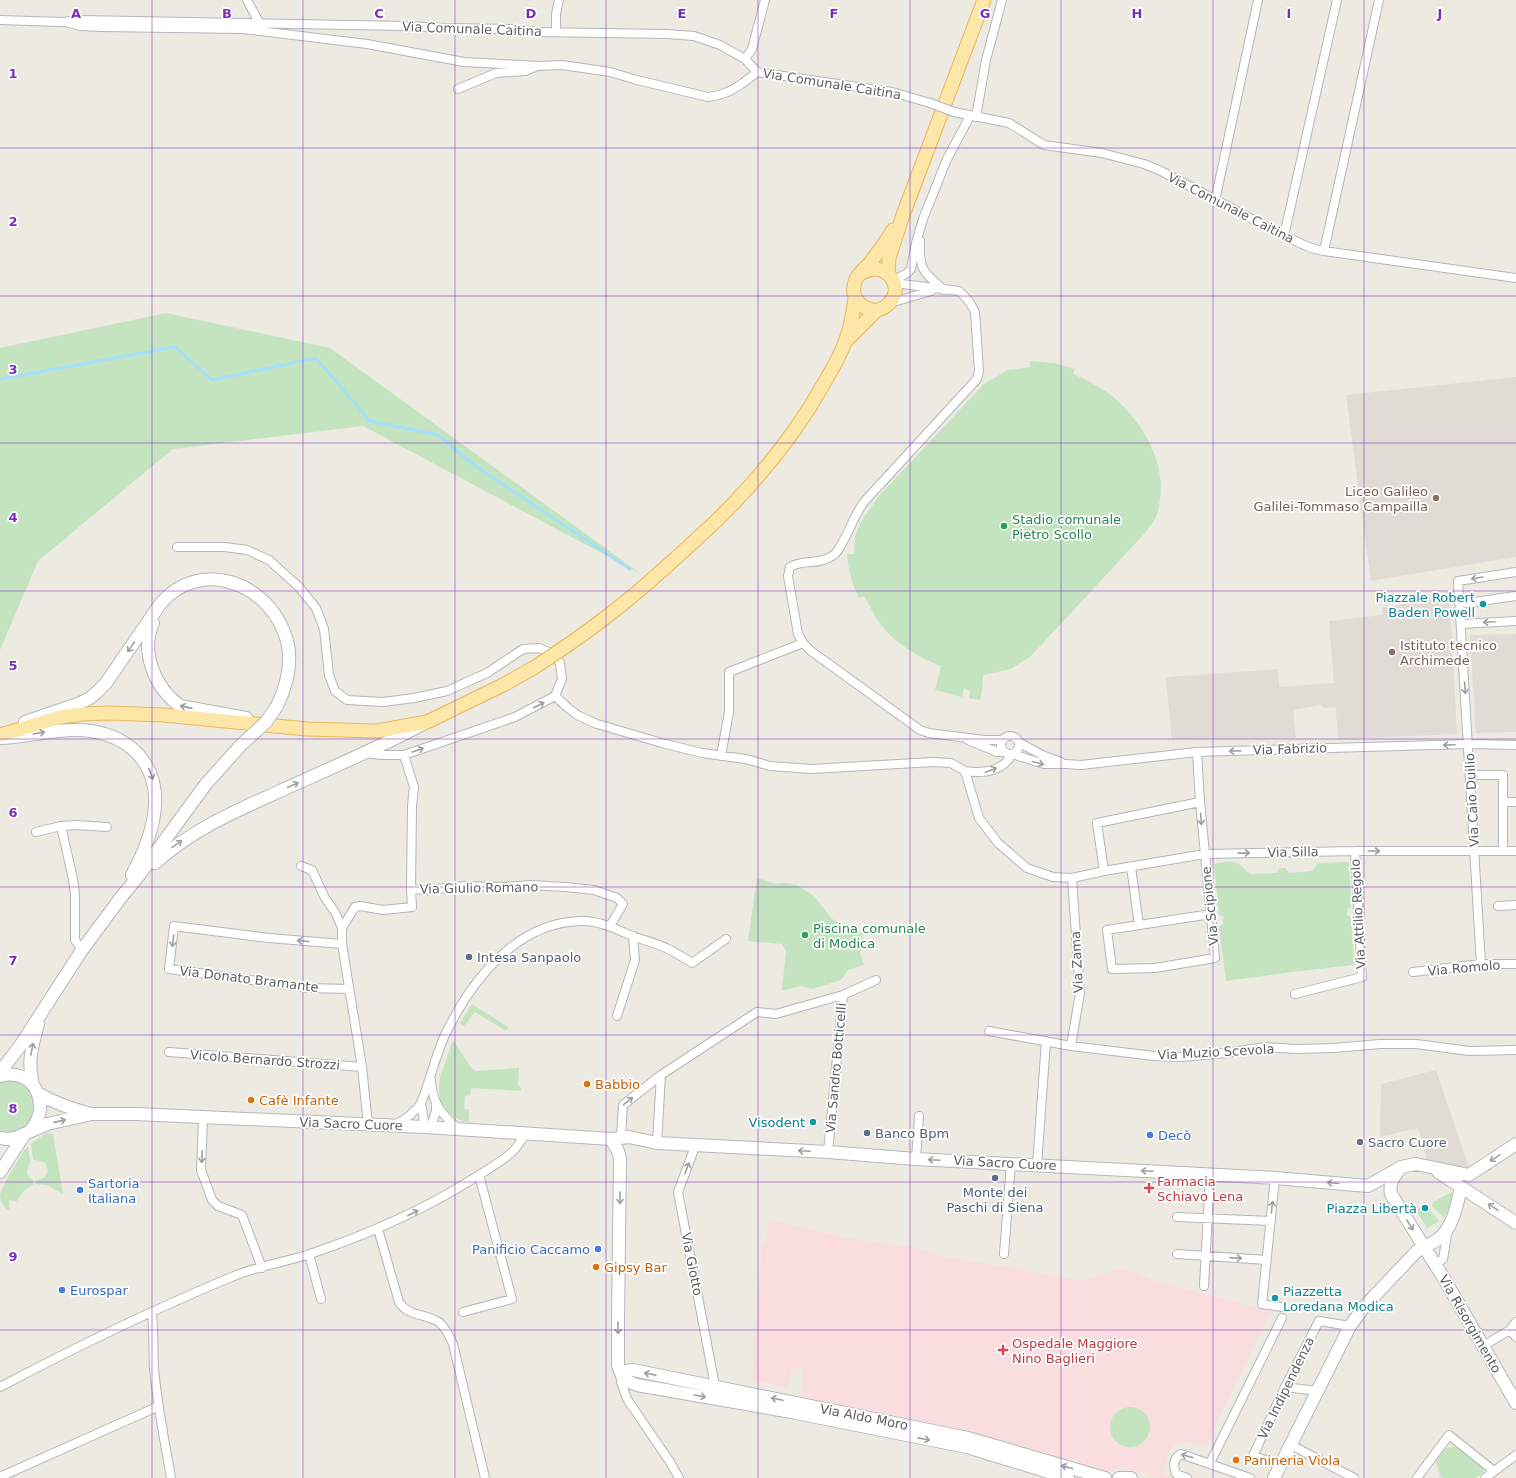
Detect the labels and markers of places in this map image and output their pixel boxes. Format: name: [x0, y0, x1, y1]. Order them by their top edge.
place label: Liceo Galileo Galilei-Tommaso Campailla: [1253, 484, 1428, 514]
marker: Liceo Galileo Galilei-Tommaso Campailla: [1431, 493, 1441, 503]
place label: Stadio comunale Pietro Scollo: [1012, 512, 1121, 542]
marker: Stadio comunale Pietro Scollo: [999, 521, 1009, 531]
place label: Piazzale Robert Baden Powell: [1375, 590, 1475, 620]
marker: Piazzale Robert Baden Powell: [1478, 599, 1488, 609]
place label: Istituto tecnico Archimede: [1400, 638, 1497, 668]
marker: Istituto tecnico Archimede: [1387, 647, 1397, 657]
place label: Piscina comunale di Modica: [813, 921, 926, 951]
marker: Piscina comunale di Modica: [800, 930, 810, 940]
place label: Intesa Sanpaolo: [477, 950, 581, 965]
marker: Intesa Sanpaolo: [464, 952, 474, 962]
place label: Babbio: [595, 1077, 640, 1092]
marker: Babbio: [582, 1079, 592, 1089]
place label: Cafè Infante: [259, 1093, 339, 1108]
marker: Cafè Infante: [246, 1095, 256, 1105]
place label: Visodent: [748, 1115, 805, 1130]
marker: Visodent: [808, 1117, 818, 1127]
place label: Banco Bpm: [875, 1126, 949, 1141]
marker: Banco Bpm: [862, 1128, 872, 1138]
place label: Decò: [1158, 1128, 1191, 1143]
marker: Decò: [1145, 1130, 1155, 1140]
place label: Sacro Cuore: [1368, 1135, 1447, 1150]
marker: Sacro Cuore: [1355, 1137, 1365, 1147]
marker: Monte dei Paschi di Siena: [990, 1173, 1000, 1183]
place label: Farmacia Schiavo Lena: [1157, 1174, 1243, 1204]
place label: Sartoria Italiana: [88, 1176, 140, 1206]
marker: Farmacia Schiavo Lena: [1144, 1183, 1154, 1193]
marker: Sartoria Italiana: [75, 1185, 85, 1195]
place label: Monte dei Paschi di Siena: [946, 1185, 1044, 1215]
place label: Piazza Libertà: [1327, 1201, 1417, 1216]
marker: Piazza Libertà: [1420, 1203, 1430, 1213]
place label: Panificio Caccamo: [472, 1242, 590, 1257]
marker: Panificio Caccamo: [593, 1244, 603, 1254]
place label: Gipsy Bar: [604, 1260, 667, 1275]
marker: Gipsy Bar: [591, 1262, 601, 1272]
place label: Eurospar: [70, 1283, 128, 1298]
place label: Piazzetta Loredana Modica: [1283, 1284, 1394, 1314]
marker: Eurospar: [57, 1285, 67, 1295]
marker: Piazzetta Loredana Modica: [1270, 1293, 1280, 1303]
place label: Ospedale Maggiore Nino Baglieri: [1012, 1336, 1138, 1366]
marker: Ospedale Maggiore Nino Baglieri: [997, 1344, 1009, 1356]
place label: Panineria Viola: [1244, 1453, 1340, 1468]
marker: Panineria Viola: [1231, 1455, 1241, 1465]

